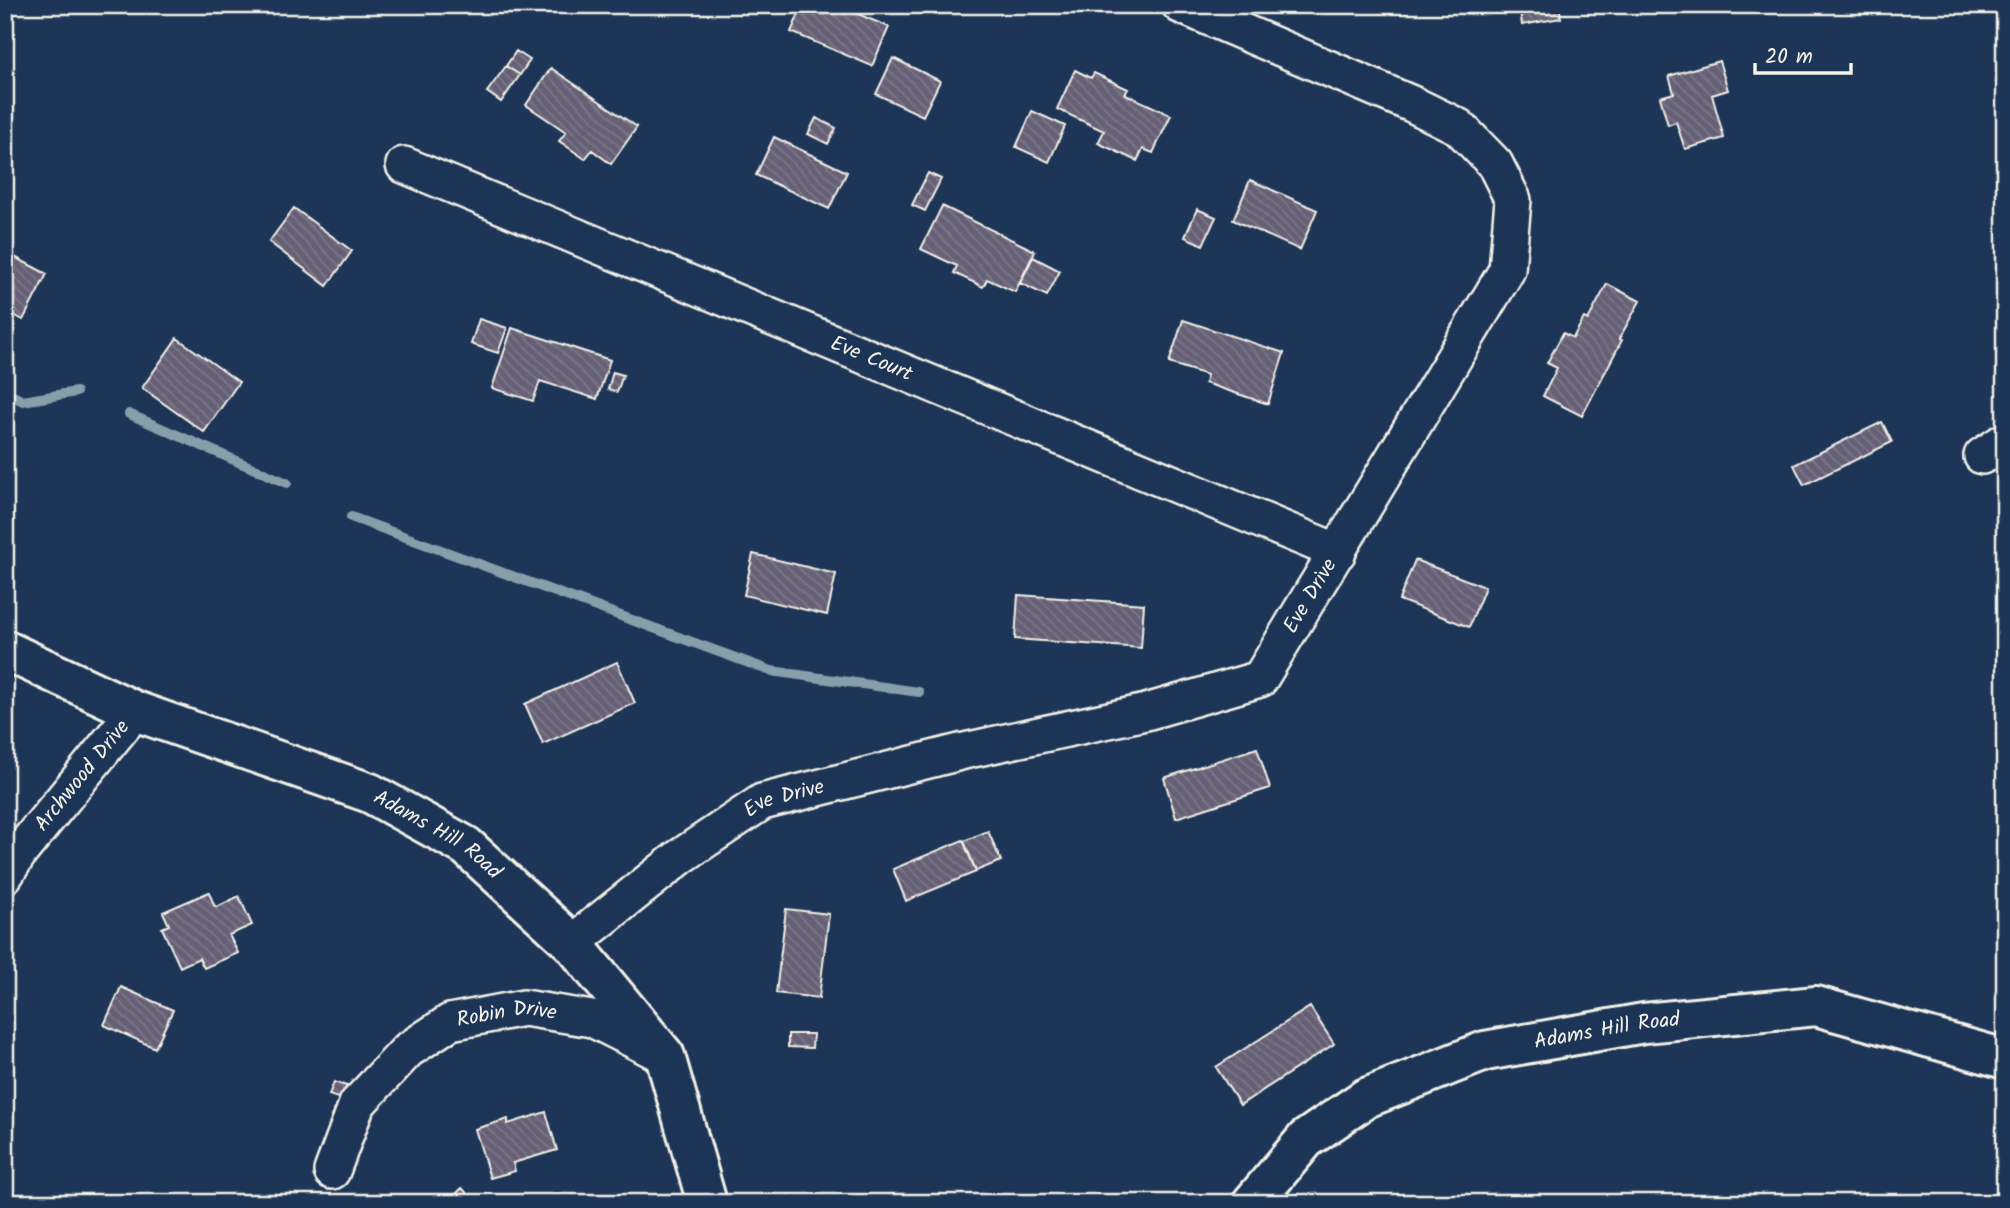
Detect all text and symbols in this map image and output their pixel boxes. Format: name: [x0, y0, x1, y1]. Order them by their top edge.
scale bar: [1755, 32, 1851, 76]
text: 20 m: [1765, 41, 1813, 74]
street label: Eve Court: [825, 327, 918, 391]
street label: Eve Drive: [1275, 551, 1346, 640]
street label: Archwood Drive: [26, 712, 138, 839]
street label: Eve Drive: [737, 770, 828, 826]
street label: Adams Hill Road: [367, 781, 510, 888]
street label: Robin Drive: [454, 991, 560, 1037]
street label: Adams Hill Road: [1531, 1003, 1682, 1059]

